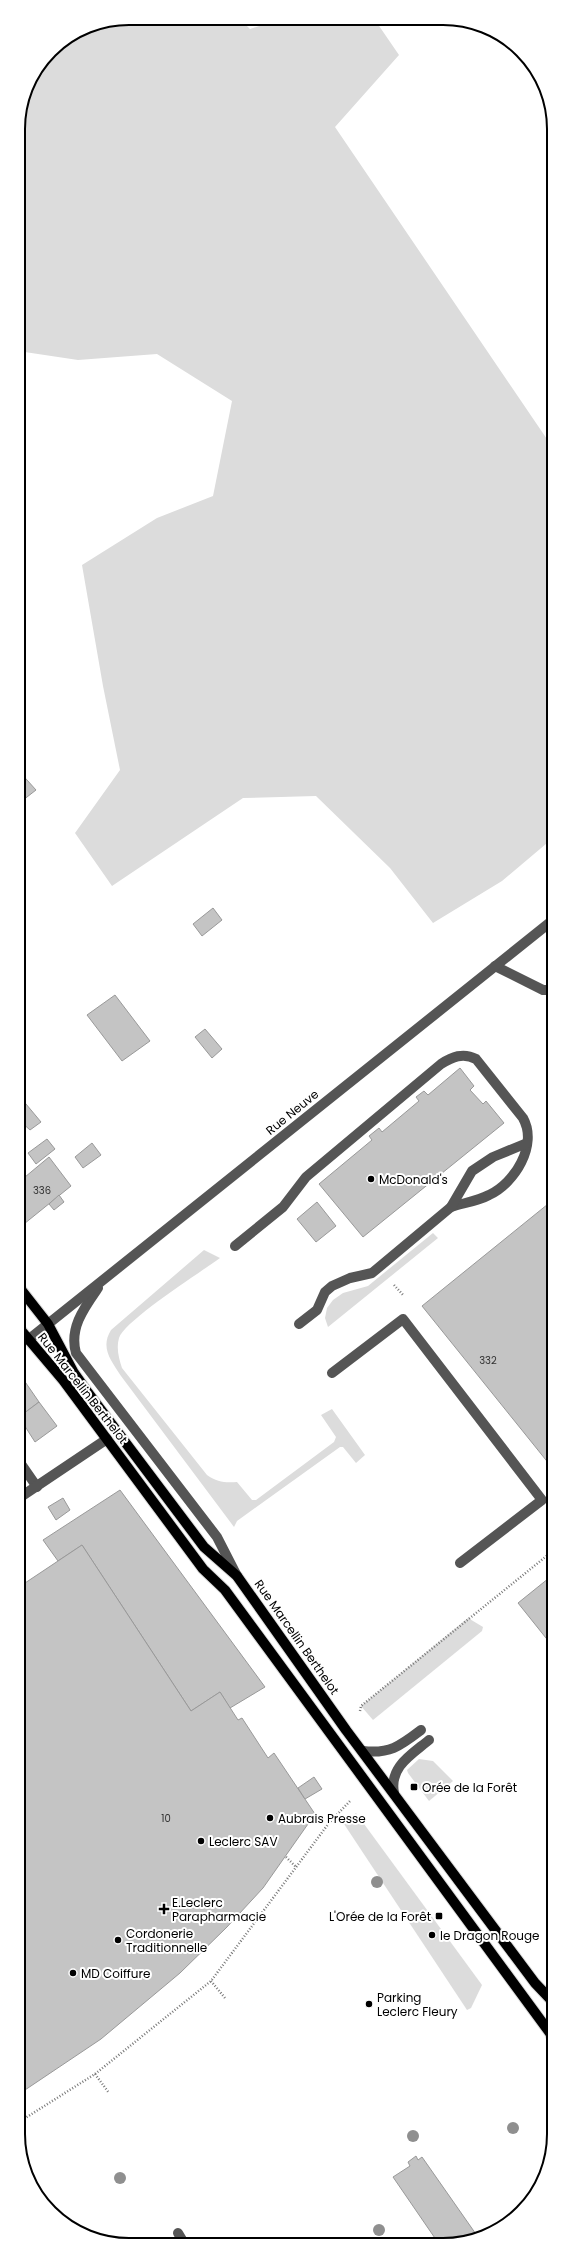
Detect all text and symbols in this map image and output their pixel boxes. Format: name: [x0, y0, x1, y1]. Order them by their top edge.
street label: Rue Neuve: [262, 1085, 322, 1139]
place label: McDonald's: [379, 1171, 448, 1188]
marker: McDonald's: [366, 1174, 376, 1184]
house number: 336: [33, 1183, 51, 1198]
street label: Rue Marcellin Berthelot: [34, 1329, 132, 1447]
house number: 332: [479, 1353, 497, 1368]
street label: Rue Marcellin Berthelot: [251, 1576, 343, 1698]
place label: Orée de la Forêt: [422, 1779, 517, 1796]
marker: Orée de la Forêt: [409, 1782, 419, 1792]
place label: Aubrais Presse: [278, 1810, 366, 1827]
house number: 10: [161, 1811, 171, 1826]
marker: Aubrais Presse: [265, 1813, 275, 1823]
place label: Leclerc SAV: [209, 1833, 278, 1850]
marker: Leclerc SAV: [196, 1836, 206, 1846]
place label: E.Leclerc Parapharmacie: [172, 1894, 266, 1925]
marker: E.Leclerc Parapharmacie: [159, 1904, 169, 1914]
place label: L'Orée de la Forêt: [329, 1908, 431, 1925]
marker: L'Orée de la Forêt: [434, 1911, 444, 1921]
place label: Cordonerie Traditionnelle: [126, 1925, 207, 1956]
place label: le Dragon Rouge: [440, 1927, 540, 1944]
marker: le Dragon Rouge: [427, 1930, 437, 1940]
marker: Cordonerie Traditionnelle: [113, 1935, 123, 1945]
place label: MD Coiffure: [81, 1965, 150, 1982]
marker: MD Coiffure: [68, 1968, 78, 1978]
place label: Parking Leclerc Fleury: [377, 1989, 458, 2020]
marker: Parking Leclerc Fleury: [364, 1999, 374, 2009]

